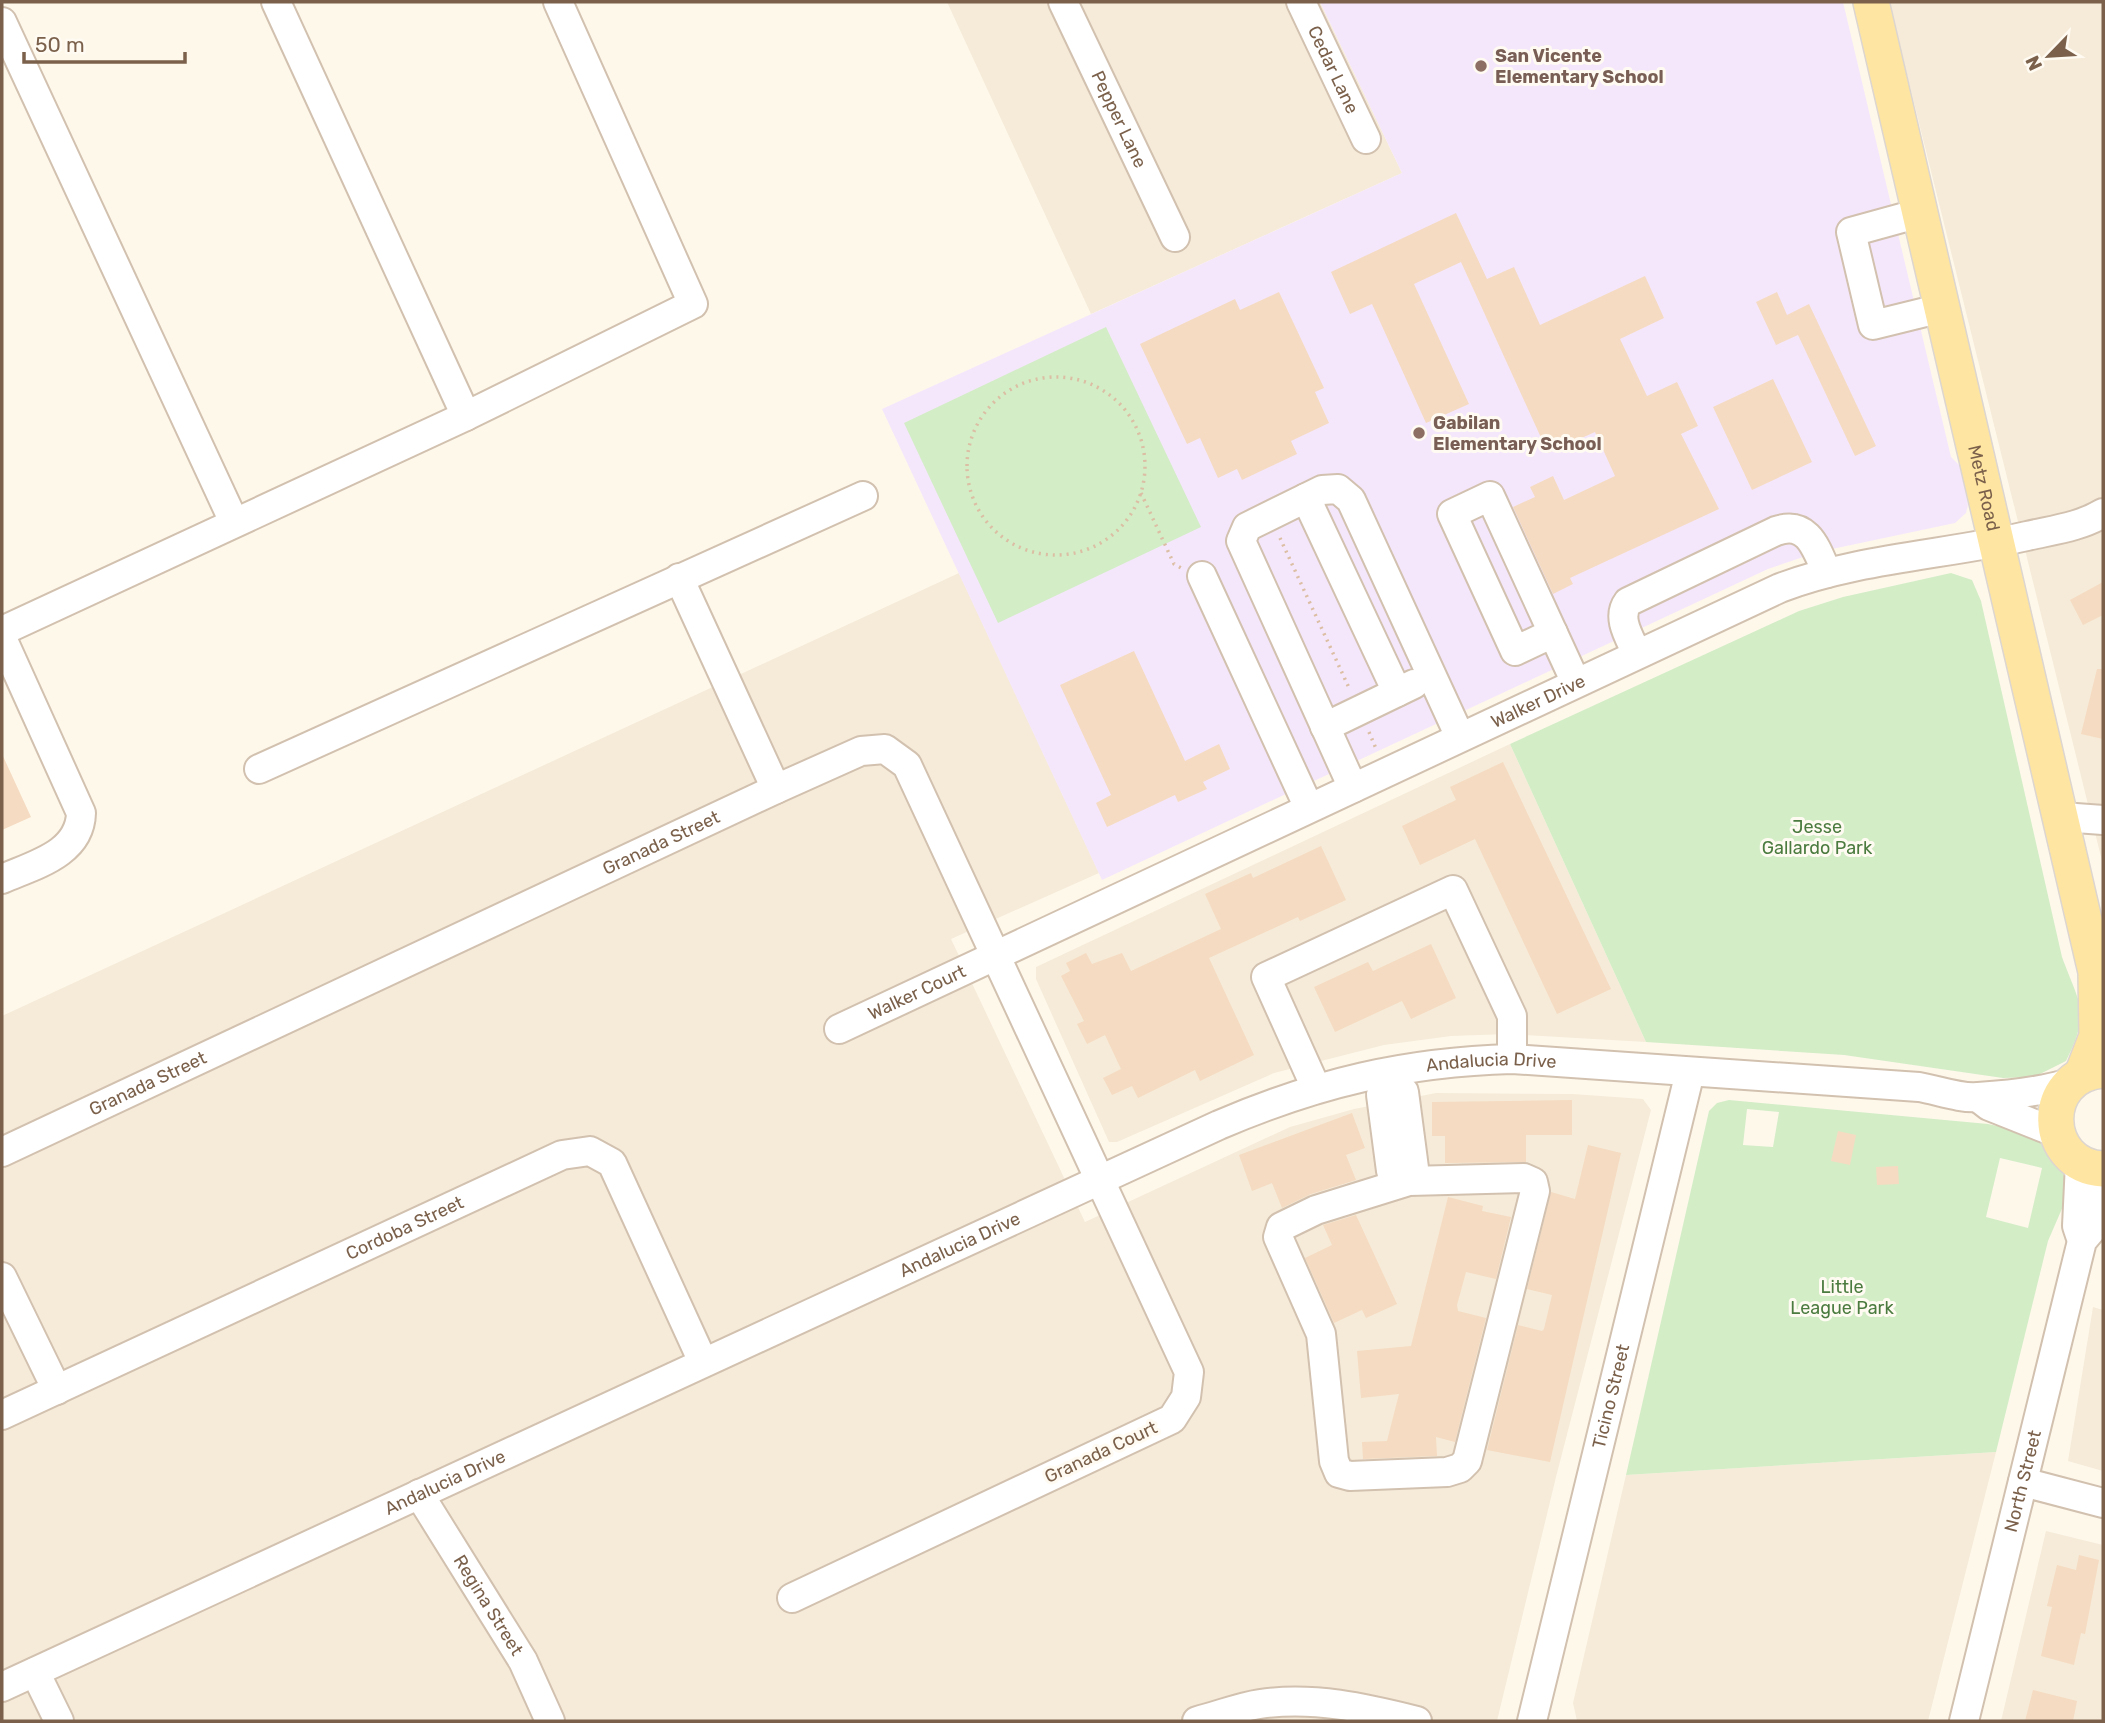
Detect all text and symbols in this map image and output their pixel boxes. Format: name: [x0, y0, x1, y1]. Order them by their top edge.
scale bar: [24, 21, 186, 65]
north arrow: [2014, 21, 2084, 91]
street label: Cedar Lane: [1303, 22, 1363, 117]
text: 50 m: [35, 32, 85, 57]
place label: San Vicente Elementary School: [1495, 45, 1664, 88]
text: N: [2021, 52, 2047, 74]
marker: San Vicente Elementary School: [1473, 58, 1489, 74]
street label: Pepper Lane: [1086, 67, 1151, 171]
place label: Gabilan Elementary School: [1433, 412, 1602, 455]
marker: Gabilan Elementary School: [1411, 425, 1427, 441]
street label: Metz Road: [1963, 443, 2004, 533]
street label: Walker Drive: [1487, 670, 1589, 733]
street label: Granada Street: [599, 806, 723, 880]
park label: Jesse Gallardo Park: [1762, 816, 1873, 859]
street label: Walker Court: [865, 960, 969, 1025]
street label: Granada Street: [86, 1047, 210, 1121]
street label: Andalucia Drive: [1425, 1048, 1557, 1077]
street label: Cordoba Street: [342, 1191, 467, 1265]
street label: Andalucia Drive: [896, 1207, 1024, 1282]
park label: Little League Park: [1790, 1276, 1894, 1319]
street label: Ticino Street: [1588, 1342, 1634, 1451]
street label: Granada Court: [1041, 1416, 1161, 1488]
street label: North Street: [2000, 1428, 2046, 1534]
street label: Andalucia Drive: [381, 1445, 509, 1520]
street label: Regina Street: [449, 1551, 528, 1660]

